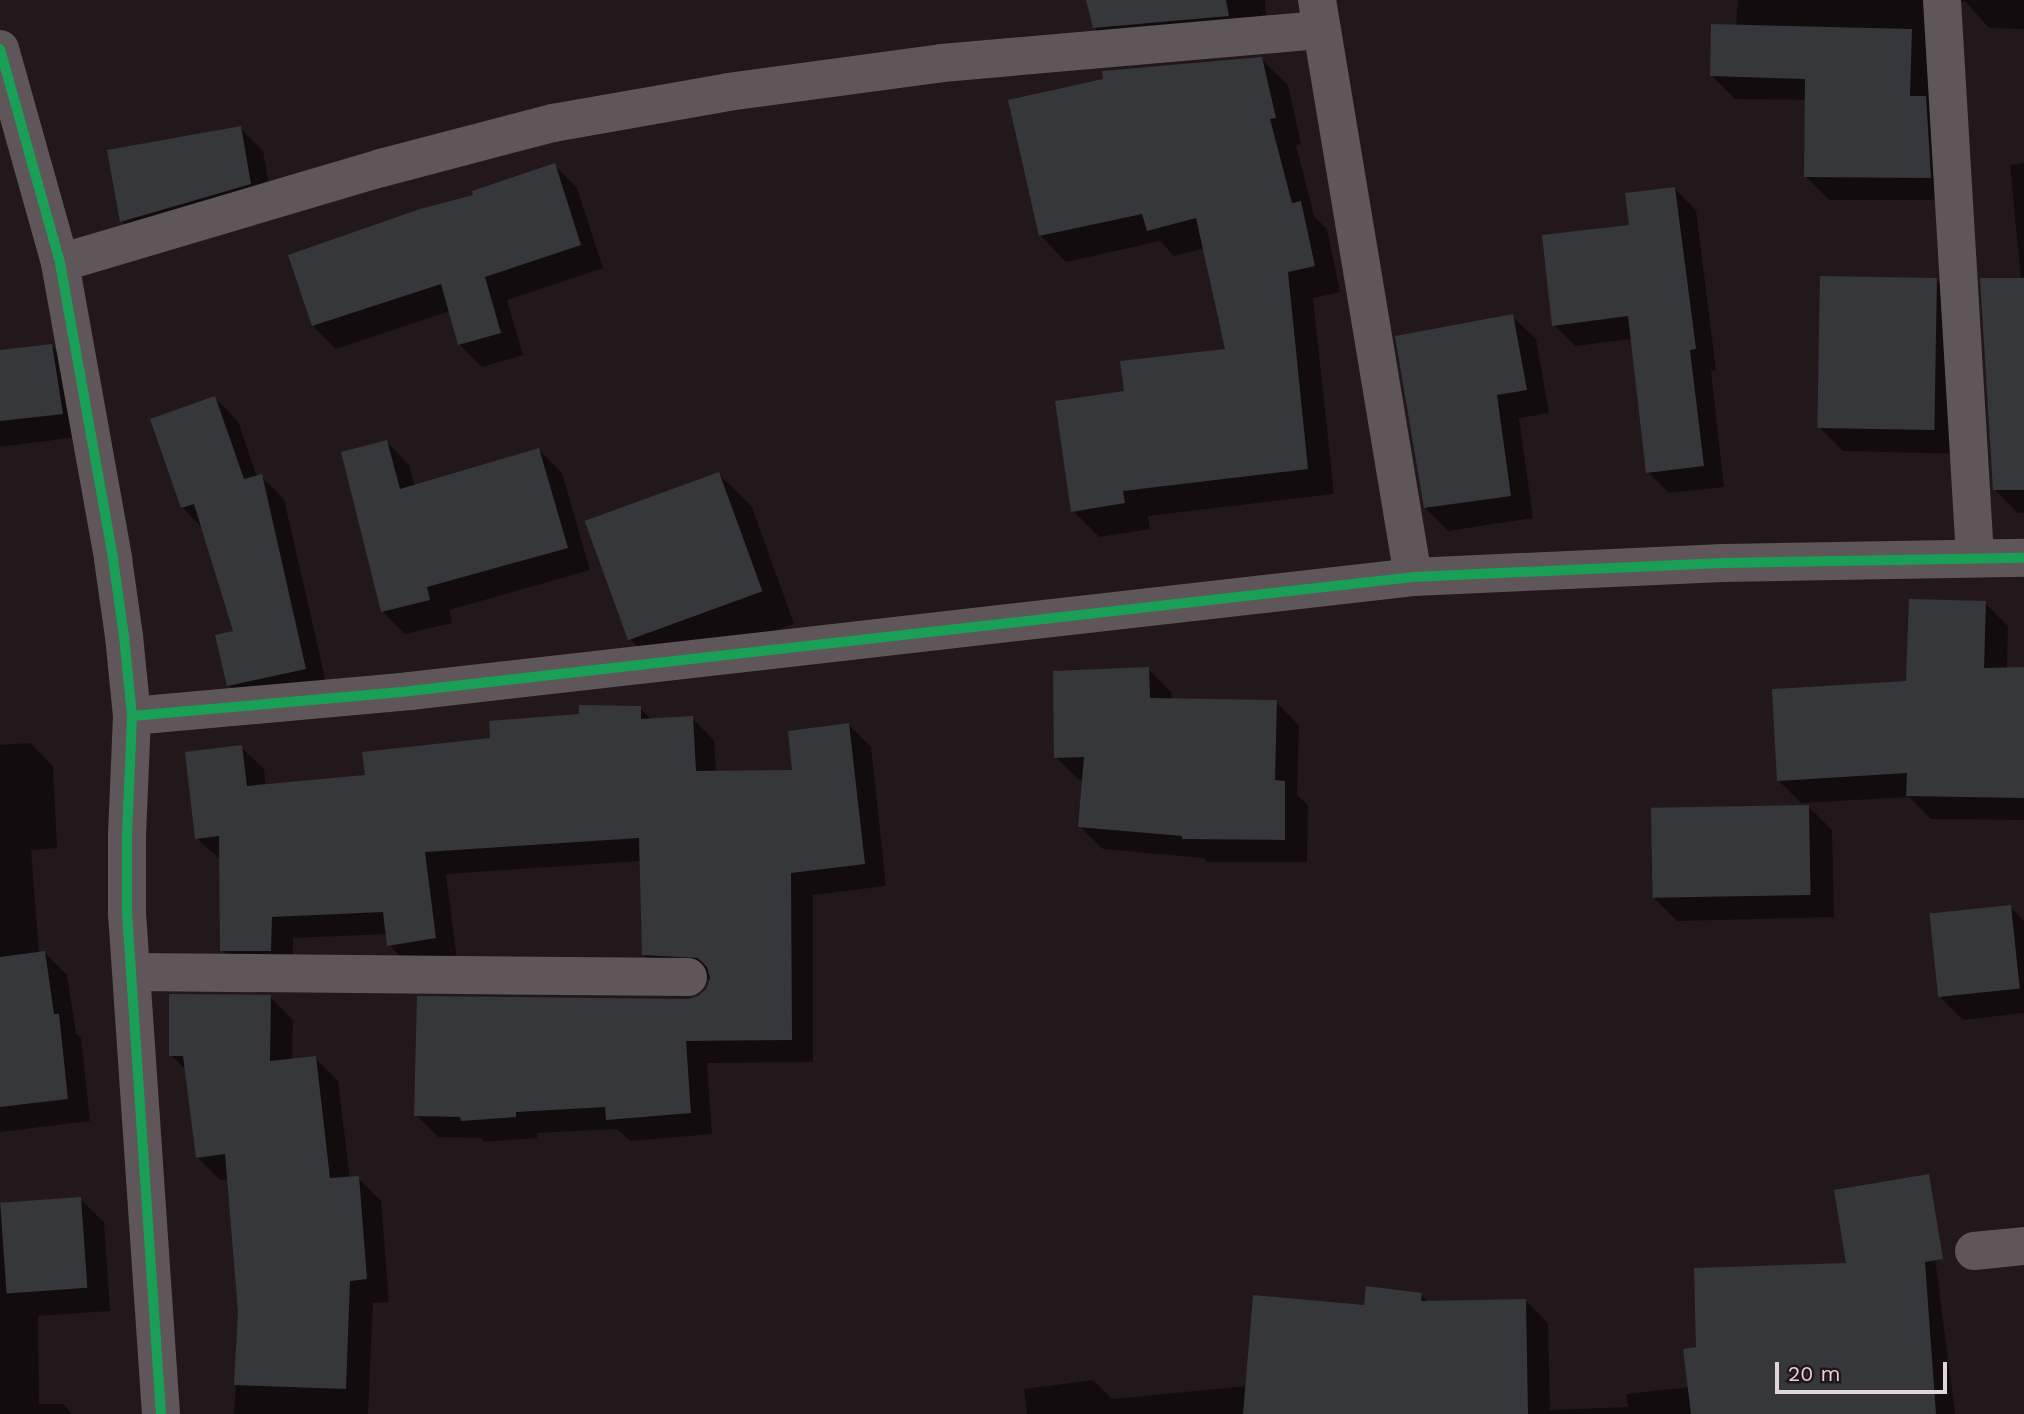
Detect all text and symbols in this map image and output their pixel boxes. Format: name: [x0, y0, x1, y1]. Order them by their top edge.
scale bar: [1779, 1348, 1951, 1392]
text: 20 m: [1788, 1361, 1840, 1386]

